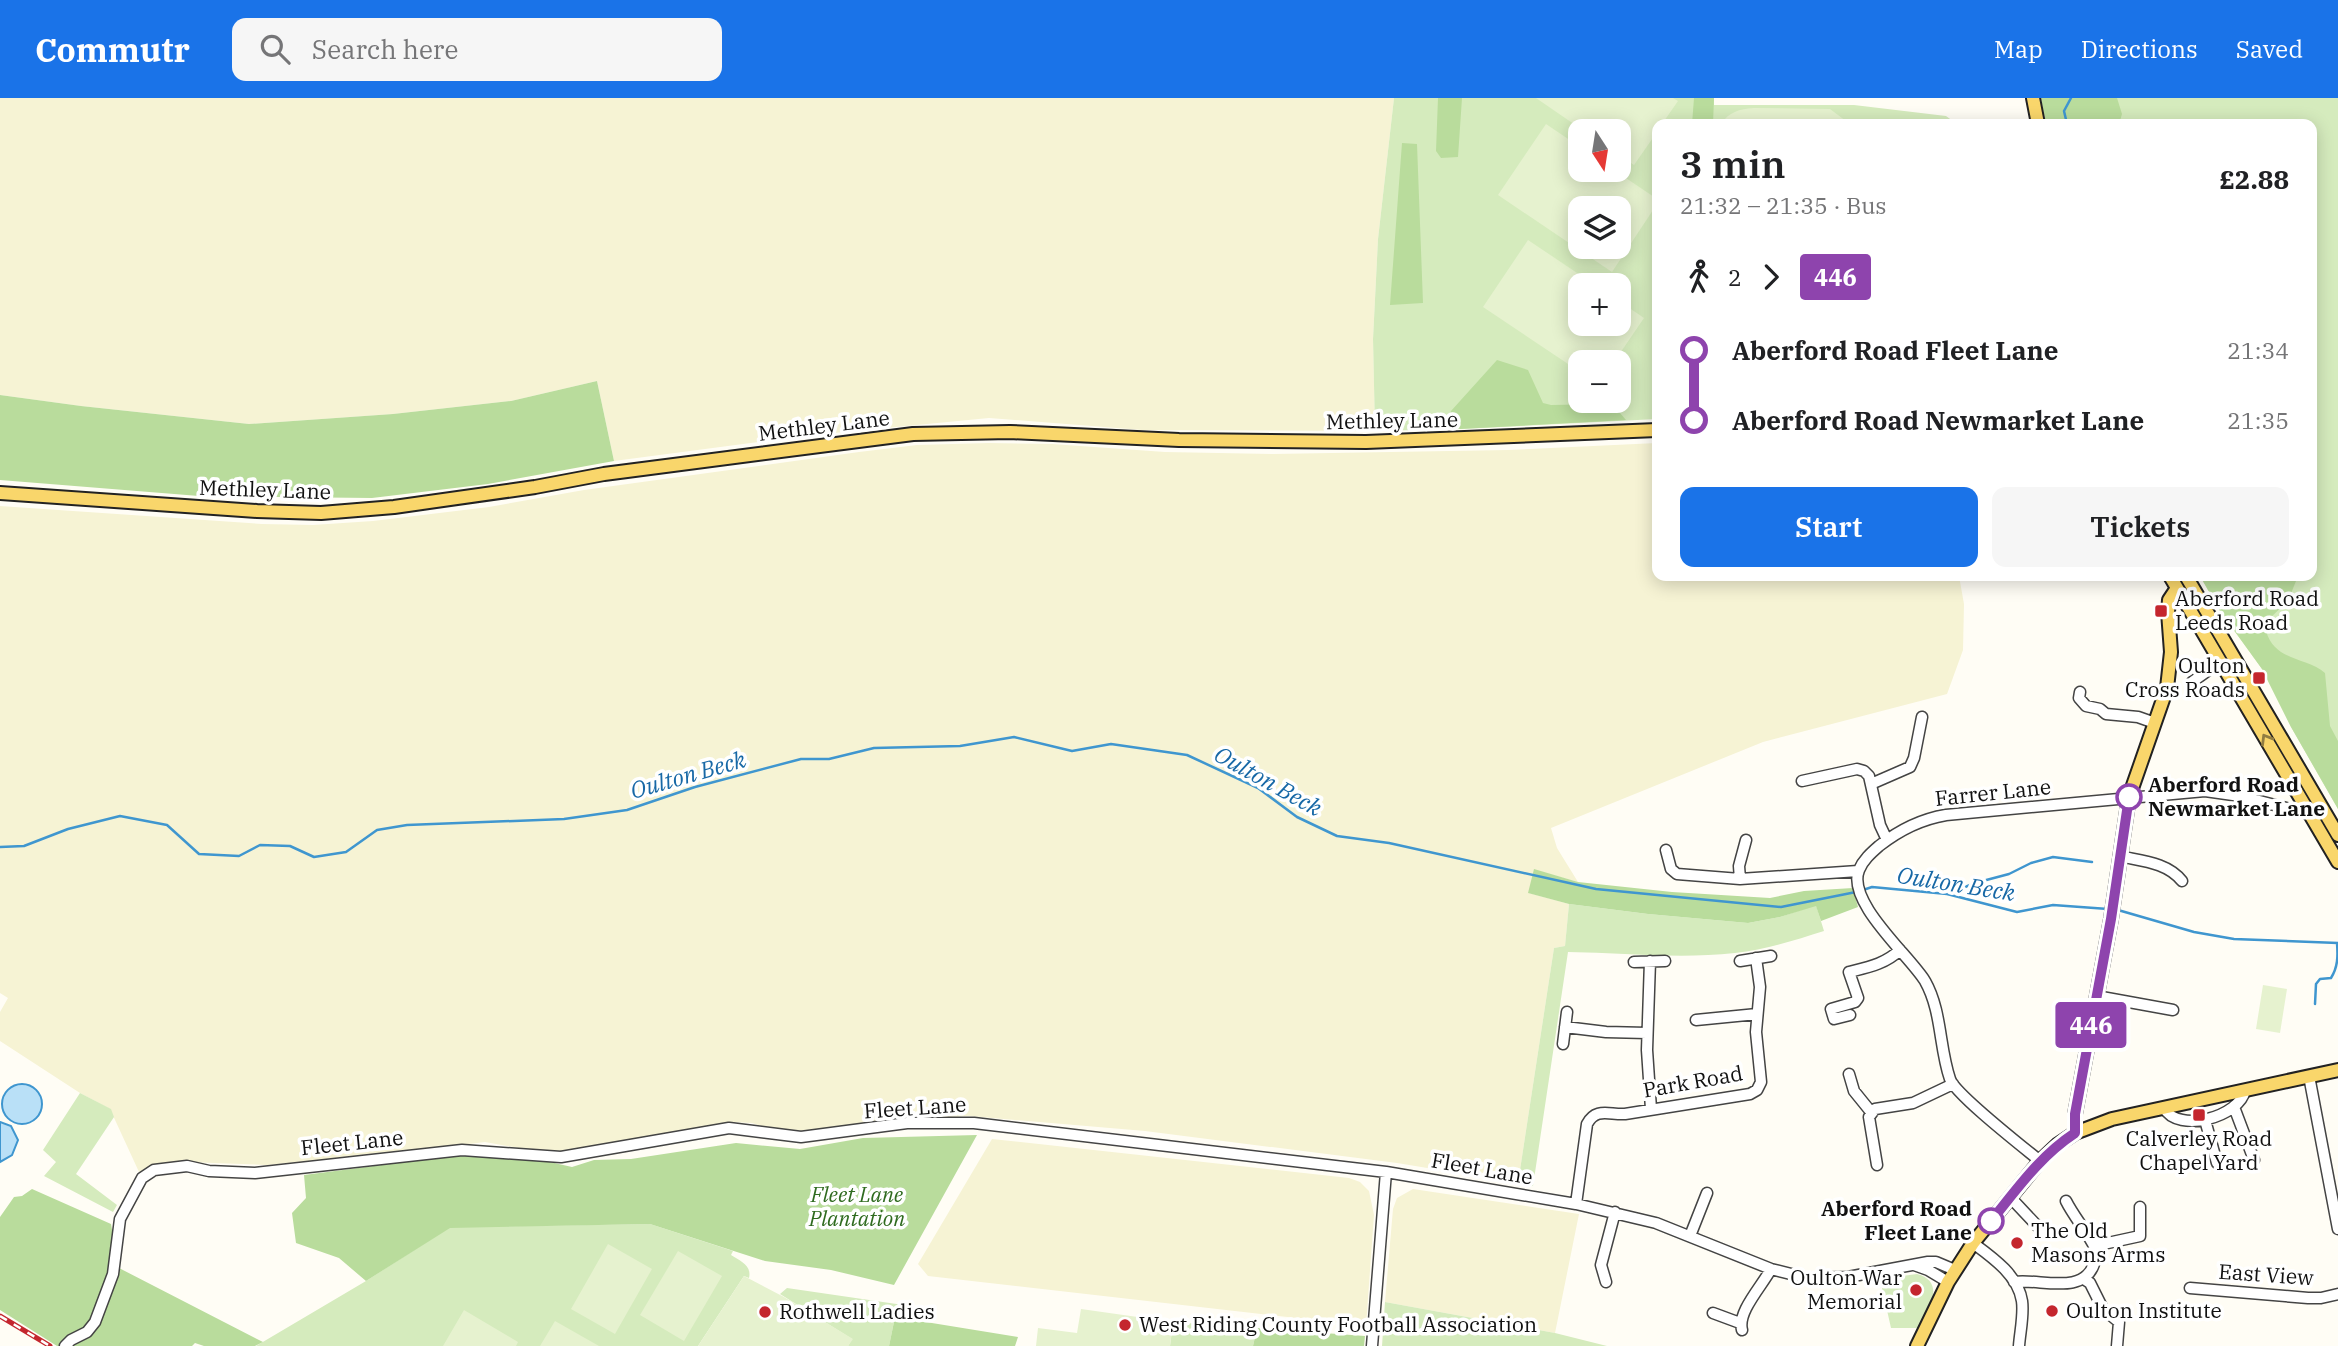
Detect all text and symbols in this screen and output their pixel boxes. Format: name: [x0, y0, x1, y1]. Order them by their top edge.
search box: [232, 18, 722, 81]
text: Commutr: [35, 28, 190, 71]
icon: search: [256, 30, 294, 68]
text: Search here: [312, 32, 458, 66]
text: Map: [1994, 33, 2043, 65]
text: Directions: [2081, 33, 2198, 65]
text: Saved: [2236, 33, 2303, 65]
north arrow: [1568, 119, 1631, 182]
map controls: [1568, 119, 1631, 413]
text: 3 min: [1680, 139, 1786, 188]
text: £2.88: [2219, 162, 2289, 196]
text: 21:32 – 21:35 · Bus: [1680, 190, 1887, 220]
button: layers: [1568, 196, 1631, 259]
icon: walk: [1680, 258, 1718, 296]
icon: forward: [1752, 258, 1790, 296]
text: 446: [1814, 261, 1857, 293]
text: 2: [1728, 262, 1742, 292]
button: +: [1568, 273, 1631, 336]
text: Aberford Road Fleet Lane: [1732, 333, 2058, 367]
text: 21:34: [2227, 335, 2289, 365]
button: −: [1568, 350, 1631, 413]
street label: Methley Lane: [757, 403, 891, 447]
text: Aberford Road Newmarket Lane: [1732, 403, 2144, 437]
street label: Methley Lane: [1326, 405, 1458, 435]
text: 21:35: [2227, 405, 2289, 435]
street label: Methley Lane: [198, 473, 332, 505]
button: Start: [1680, 487, 1978, 567]
button: Tickets: [1992, 487, 2289, 567]
place label: Aberford Road Leeds Road: [2175, 584, 2319, 636]
marker: Aberford Road Leeds Road: [2153, 603, 2169, 619]
place label: Oulton Cross Roads: [2125, 651, 2245, 703]
marker: Oulton Cross Roads: [2251, 670, 2267, 686]
one-way arrow: [2261, 734, 2274, 747]
water label: Oulton Beck: [1209, 738, 1328, 822]
water label: Oulton Beck: [626, 743, 750, 805]
place label: Aberford Road Newmarket Lane: [2148, 770, 2325, 822]
street label: Farrer Lane: [1934, 772, 2052, 812]
marker: Aberford Road Newmarket Lane: [2116, 784, 2142, 810]
water label: Oulton Beck: [1895, 859, 2018, 907]
line badge: 446: [2051, 1002, 2131, 1048]
text: 446: [2069, 1009, 2113, 1041]
street label: Park Road: [1641, 1058, 1745, 1104]
street label: Fleet Lane: [863, 1089, 967, 1125]
marker: Calverley Road Chapel Yard: [2191, 1107, 2207, 1123]
street label: Fleet Lane: [299, 1123, 405, 1161]
place label: Calverley Road Chapel Yard: [2126, 1124, 2272, 1176]
street label: Fleet Lane: [1429, 1145, 1535, 1191]
park label: Fleet Lane Plantation: [808, 1180, 905, 1232]
place label: Aberford Road Fleet Lane: [1821, 1194, 1972, 1246]
marker: Aberford Road Fleet Lane: [1978, 1208, 2004, 1234]
place label: The Old Masons Arms: [2031, 1216, 2165, 1268]
marker: The Old Masons Arms: [2009, 1235, 2025, 1251]
street label: East View: [2218, 1257, 2315, 1291]
place label: Oulton War Memorial: [1790, 1263, 1903, 1315]
marker: Oulton War Memorial: [1908, 1282, 1924, 1298]
place label: Oulton Institute: [2066, 1296, 2222, 1324]
place label: Rothwell Ladies: [779, 1297, 935, 1325]
marker: Oulton Institute: [2044, 1303, 2060, 1319]
marker: Rothwell Ladies: [757, 1304, 773, 1320]
place label: West Riding County Football Association: [1139, 1310, 1537, 1338]
marker: West Riding County Football Association: [1117, 1317, 1133, 1333]

